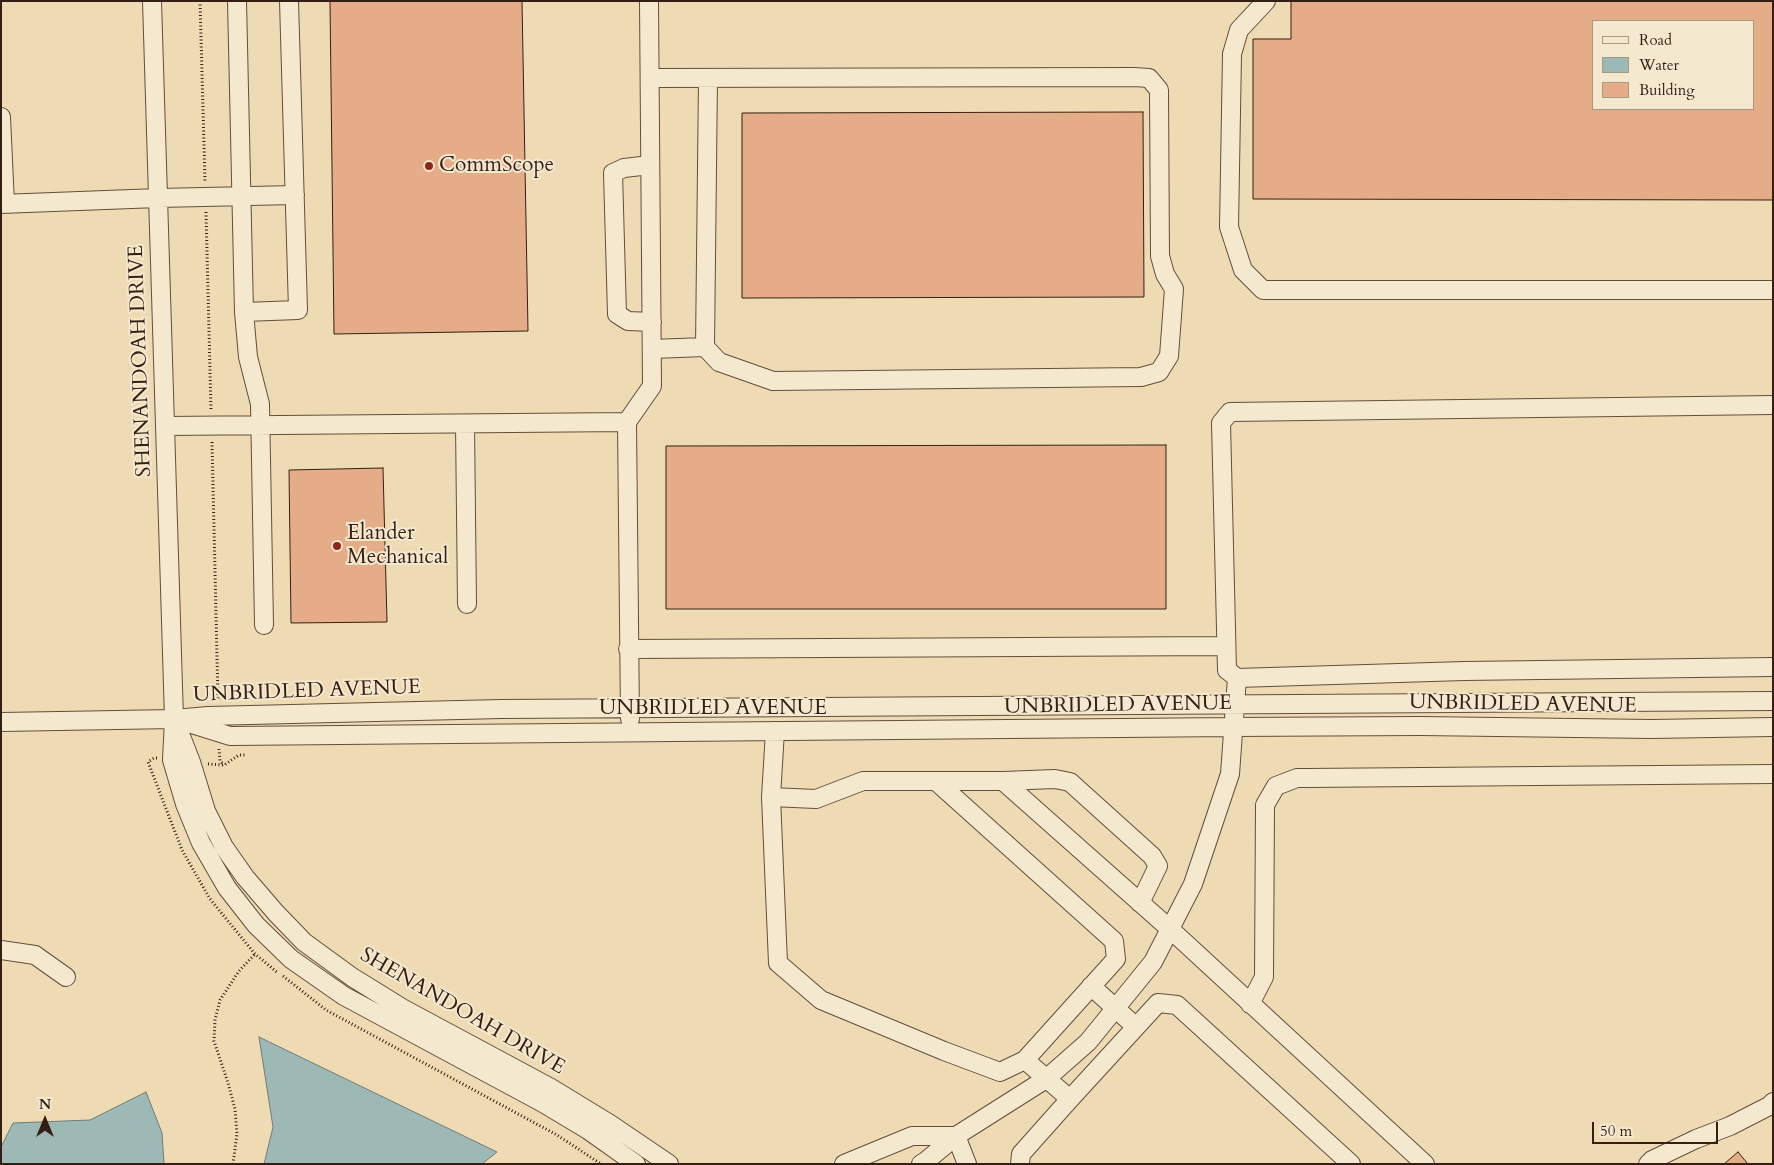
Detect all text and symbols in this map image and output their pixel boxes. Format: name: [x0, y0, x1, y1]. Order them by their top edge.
legend: [1592, 20, 1754, 110]
text: Road: [1639, 30, 1672, 50]
text: Water: [1639, 55, 1679, 75]
text: Building: [1639, 80, 1695, 100]
place label: CommScope: [439, 153, 554, 179]
marker: CommScope: [423, 160, 435, 172]
street label: SHENANDOAH DRIVE: [124, 244, 158, 478]
place label: Elander Mechanical: [347, 521, 448, 571]
marker: Elander Mechanical: [331, 540, 343, 552]
street label: UNBRIDLED AVENUE: [193, 675, 421, 709]
street label: UNBRIDLED AVENUE: [1409, 690, 1637, 720]
street label: UNBRIDLED AVENUE: [1004, 691, 1232, 721]
street label: UNBRIDLED AVENUE: [599, 696, 827, 722]
street label: SHENANDOAH DRIVE: [355, 943, 569, 1081]
north arrow: [20, 1095, 70, 1145]
text: N: [39, 1095, 51, 1114]
scale bar: [1594, 1112, 1720, 1144]
text: 50 m: [1600, 1121, 1632, 1141]

